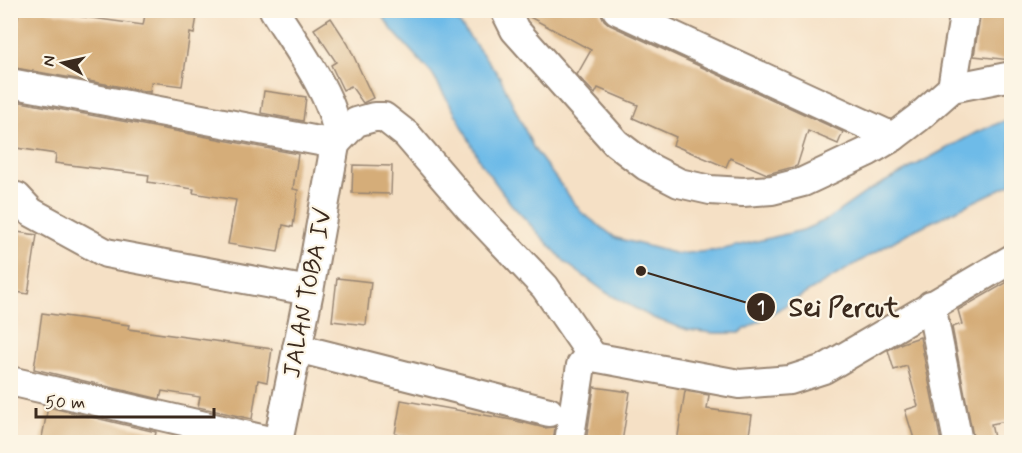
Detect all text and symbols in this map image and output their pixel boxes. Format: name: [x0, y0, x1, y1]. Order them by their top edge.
north arrow: [33, 33, 93, 93]
text: N: [38, 54, 61, 68]
street label: JALAN TOBA IV: [277, 206, 340, 381]
callout: Sei Percut: [746, 285, 911, 329]
text: Sei Percut: [789, 292, 900, 326]
text: 1: [757, 296, 765, 320]
scale bar: [36, 381, 214, 419]
text: 50 m: [45, 391, 85, 415]

